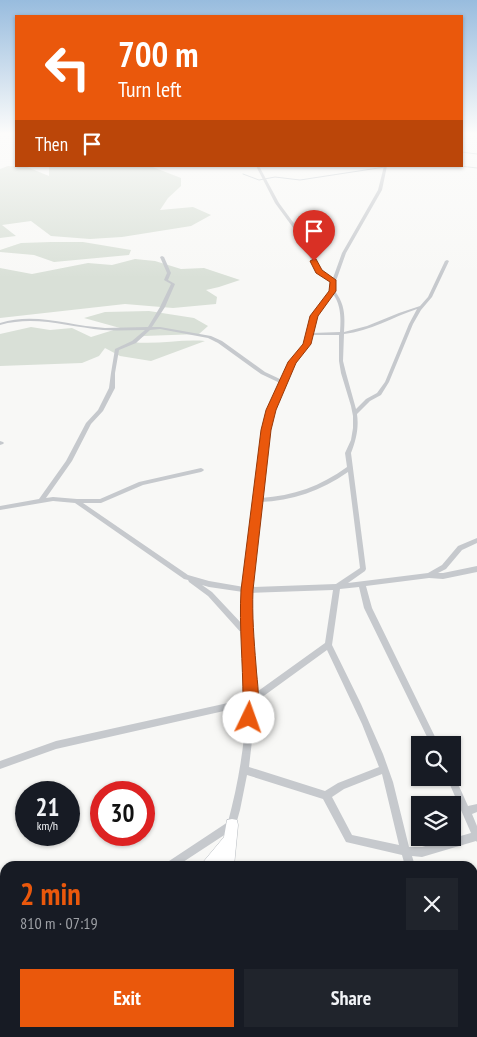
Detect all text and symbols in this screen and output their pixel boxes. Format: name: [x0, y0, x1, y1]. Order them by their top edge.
text: 700 m: [118, 31, 199, 77]
icon: left: [35, 35, 100, 100]
text: Turn left: [118, 75, 182, 103]
icon: arrive: [78, 130, 106, 158]
text: Then: [35, 132, 68, 156]
pin: [293, 210, 335, 261]
icon: arrive: [300, 217, 328, 245]
position arrow: [222, 691, 274, 743]
map controls: [411, 736, 461, 846]
button: search: [411, 736, 461, 786]
speed limit sign: 30: [90, 781, 155, 846]
text: 21: [36, 791, 59, 823]
button: layers: [411, 796, 461, 846]
text: km/h: [37, 818, 58, 833]
text: 2 min: [20, 874, 81, 913]
button: close: [406, 878, 458, 930]
text: 810 m · 07:19: [20, 913, 98, 933]
button: Exit: [20, 969, 234, 1027]
button: Share: [244, 969, 458, 1027]

